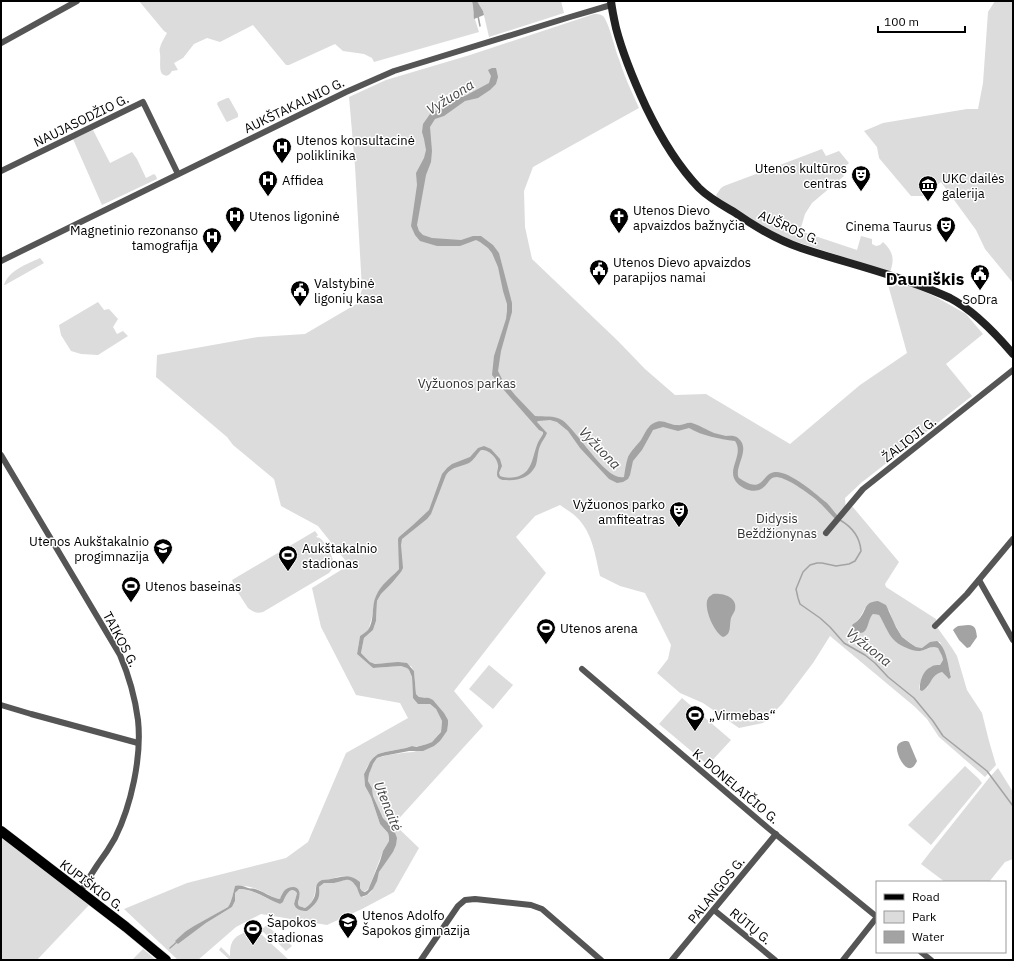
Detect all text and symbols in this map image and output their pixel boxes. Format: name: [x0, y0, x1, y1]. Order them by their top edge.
scale bar: [878, 8, 965, 34]
text: 100 m: [884, 14, 919, 29]
street label: AUKŠTAKALNIO G.: [241, 74, 347, 137]
water label: Vyžuona: [423, 75, 477, 119]
street label: NAUJASODŽIO G.: [31, 90, 132, 151]
place label: Utenos konsultacinė poliklinika: [296, 132, 415, 164]
hospital icon: Utenos konsultacinė poliklinika: [271, 136, 293, 164]
place label: Utenos kultūros centras: [755, 160, 847, 192]
theatre icon: Utenos kultūros centras: [850, 164, 872, 192]
hospital icon: Affidea: [257, 169, 279, 197]
place label: UKC dailės galerija: [942, 170, 1005, 202]
place label: Affidea: [282, 172, 324, 189]
museum icon: UKC dailės galerija: [917, 174, 939, 202]
place label: Utenos Dievo apvaizdos bažnyčia: [633, 202, 745, 234]
hospital icon: Utenos ligoninė: [224, 205, 246, 233]
church icon: Utenos Dievo apvaizdos bažnyčia: [608, 206, 630, 234]
street label: AUŠROS G.: [756, 206, 822, 248]
place label: Utenos ligoninė: [249, 208, 340, 225]
theatre icon: Cinema Taurus: [935, 215, 957, 243]
place label: Cinema Taurus: [845, 218, 932, 235]
place label: Magnetinio rezonanso tamografija: [70, 222, 198, 254]
hospital icon: Magnetinio rezonanso tamografija: [201, 226, 223, 254]
place label: Utenos Dievo apvaizdos parapijos namai: [613, 254, 751, 286]
public building icon: Utenos Dievo apvaizdos parapijos namai: [588, 258, 610, 286]
public building icon: SoDra: [969, 263, 991, 291]
district label: Dauniškis: [886, 268, 965, 290]
place label: Valstybinė ligonių kasa: [314, 275, 383, 307]
public building icon: Valstybinė ligonių kasa: [289, 279, 311, 307]
place label: SoDra: [962, 291, 998, 308]
park label: Vyžuonos parkas: [418, 375, 516, 392]
street label: ŽALIOJI G.: [879, 413, 940, 466]
water label: Vyžuona: [575, 423, 625, 473]
place label: Vyžuonos parko amfiteatras: [573, 496, 665, 528]
theatre icon: Vyžuonos parko amfiteatras: [668, 500, 690, 528]
park label: Didysis Beždžionynas: [737, 510, 817, 542]
place label: Utenos Aukštakalnio progimnazija: [29, 533, 149, 565]
school or university icon: Utenos Aukštakalnio progimnazija: [152, 537, 174, 565]
place label: Aukštakalnio stadionas: [302, 540, 377, 572]
sports icon: Aukštakalnio stadionas: [277, 544, 299, 572]
sports icon: Utenos baseinas: [120, 575, 142, 603]
place label: Utenos baseinas: [145, 578, 241, 595]
street label: TAIKOS G.: [99, 609, 142, 670]
sports icon: Utenos arena: [535, 617, 557, 645]
place label: Utenos arena: [560, 620, 638, 637]
water label: Vyžuona: [843, 624, 895, 670]
sports icon: „Virmebas“: [684, 704, 706, 732]
place label: „Virmebas“: [709, 707, 776, 724]
street label: K. DONELAIČIO G.: [689, 745, 783, 828]
water label: Utenaitė: [370, 778, 406, 834]
street label: PALANGOS G.: [684, 853, 749, 927]
street label: KUPIŠKIO G.: [56, 856, 127, 915]
legend: [876, 881, 1006, 953]
text: Road: [912, 889, 940, 904]
street label: RŪTŲ G.: [726, 904, 775, 948]
place label: Utenos Adolfo Šapokos gimnazija: [362, 907, 470, 939]
text: Park: [912, 909, 937, 924]
school or university icon: Utenos Adolfo Šapokos gimnazija: [337, 911, 359, 939]
place label: Šapokos stadionas: [267, 914, 323, 946]
sports icon: Šapokos stadionas: [242, 918, 264, 946]
text: Water: [912, 929, 945, 944]

